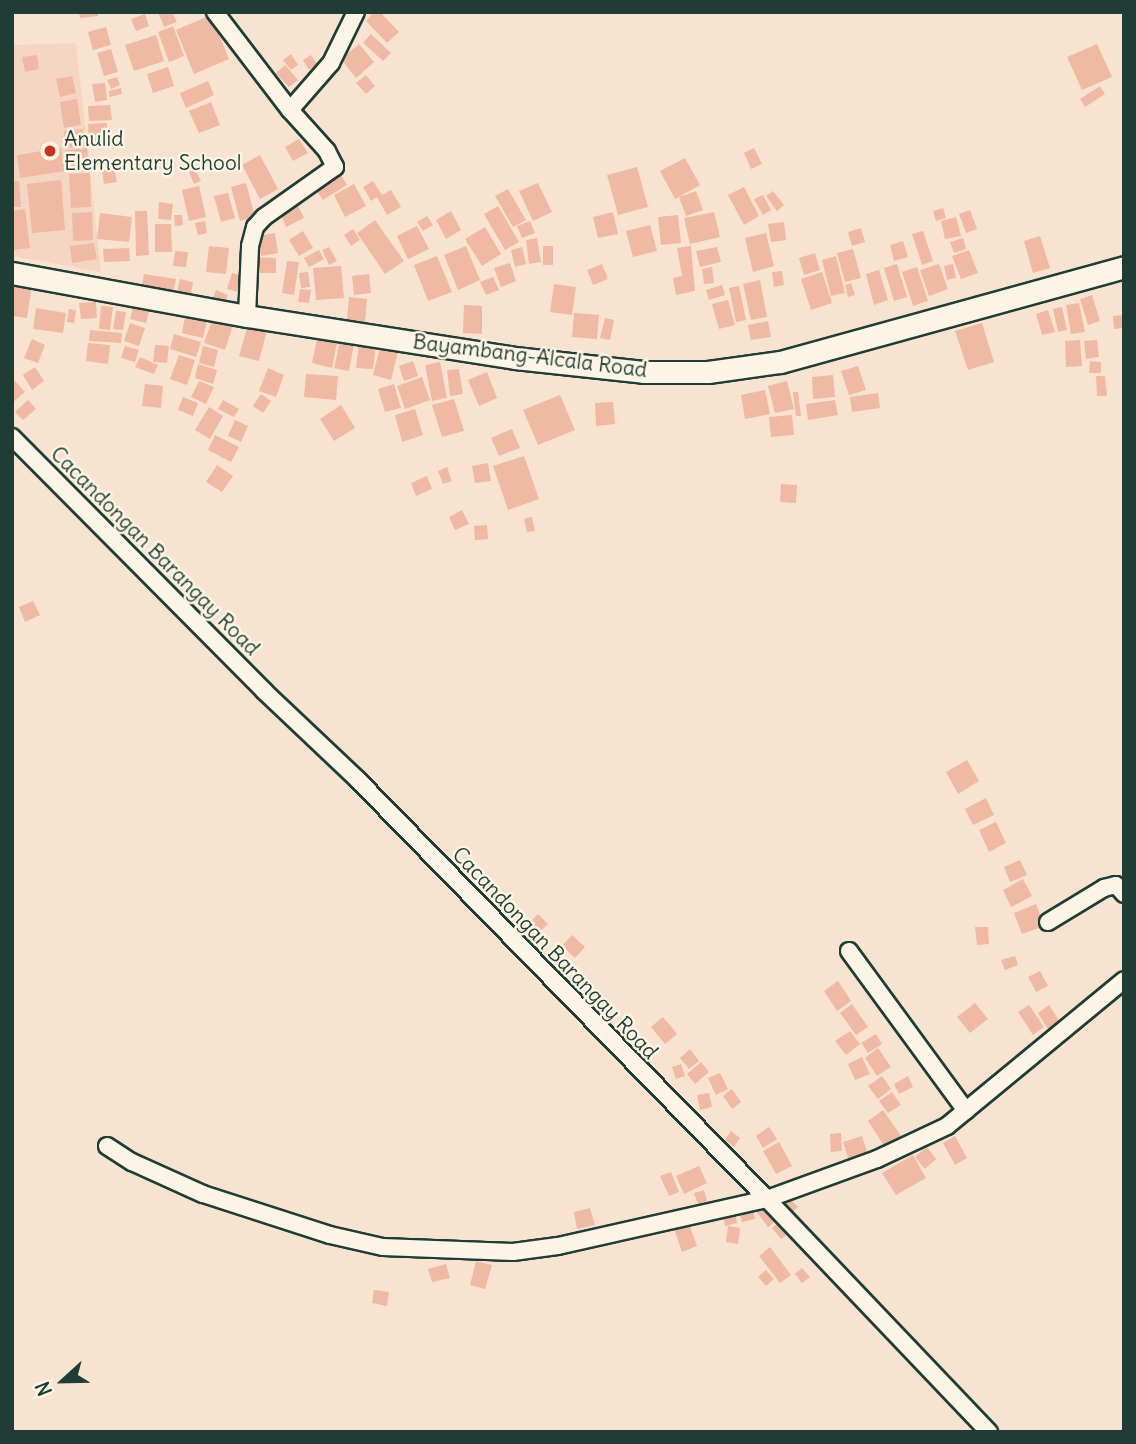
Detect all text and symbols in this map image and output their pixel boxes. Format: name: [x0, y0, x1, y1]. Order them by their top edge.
place label: Anulid Elementary School: [64, 126, 241, 176]
marker: Anulid Elementary School: [42, 143, 58, 159]
street label: Bayambang-Alcala Road: [411, 329, 649, 383]
street label: Cacandongan Barangay Road: [45, 441, 265, 661]
street label: Cacandongan Barangay Road: [447, 842, 663, 1064]
north arrow: [28, 1346, 98, 1416]
text: N: [30, 1378, 57, 1399]

